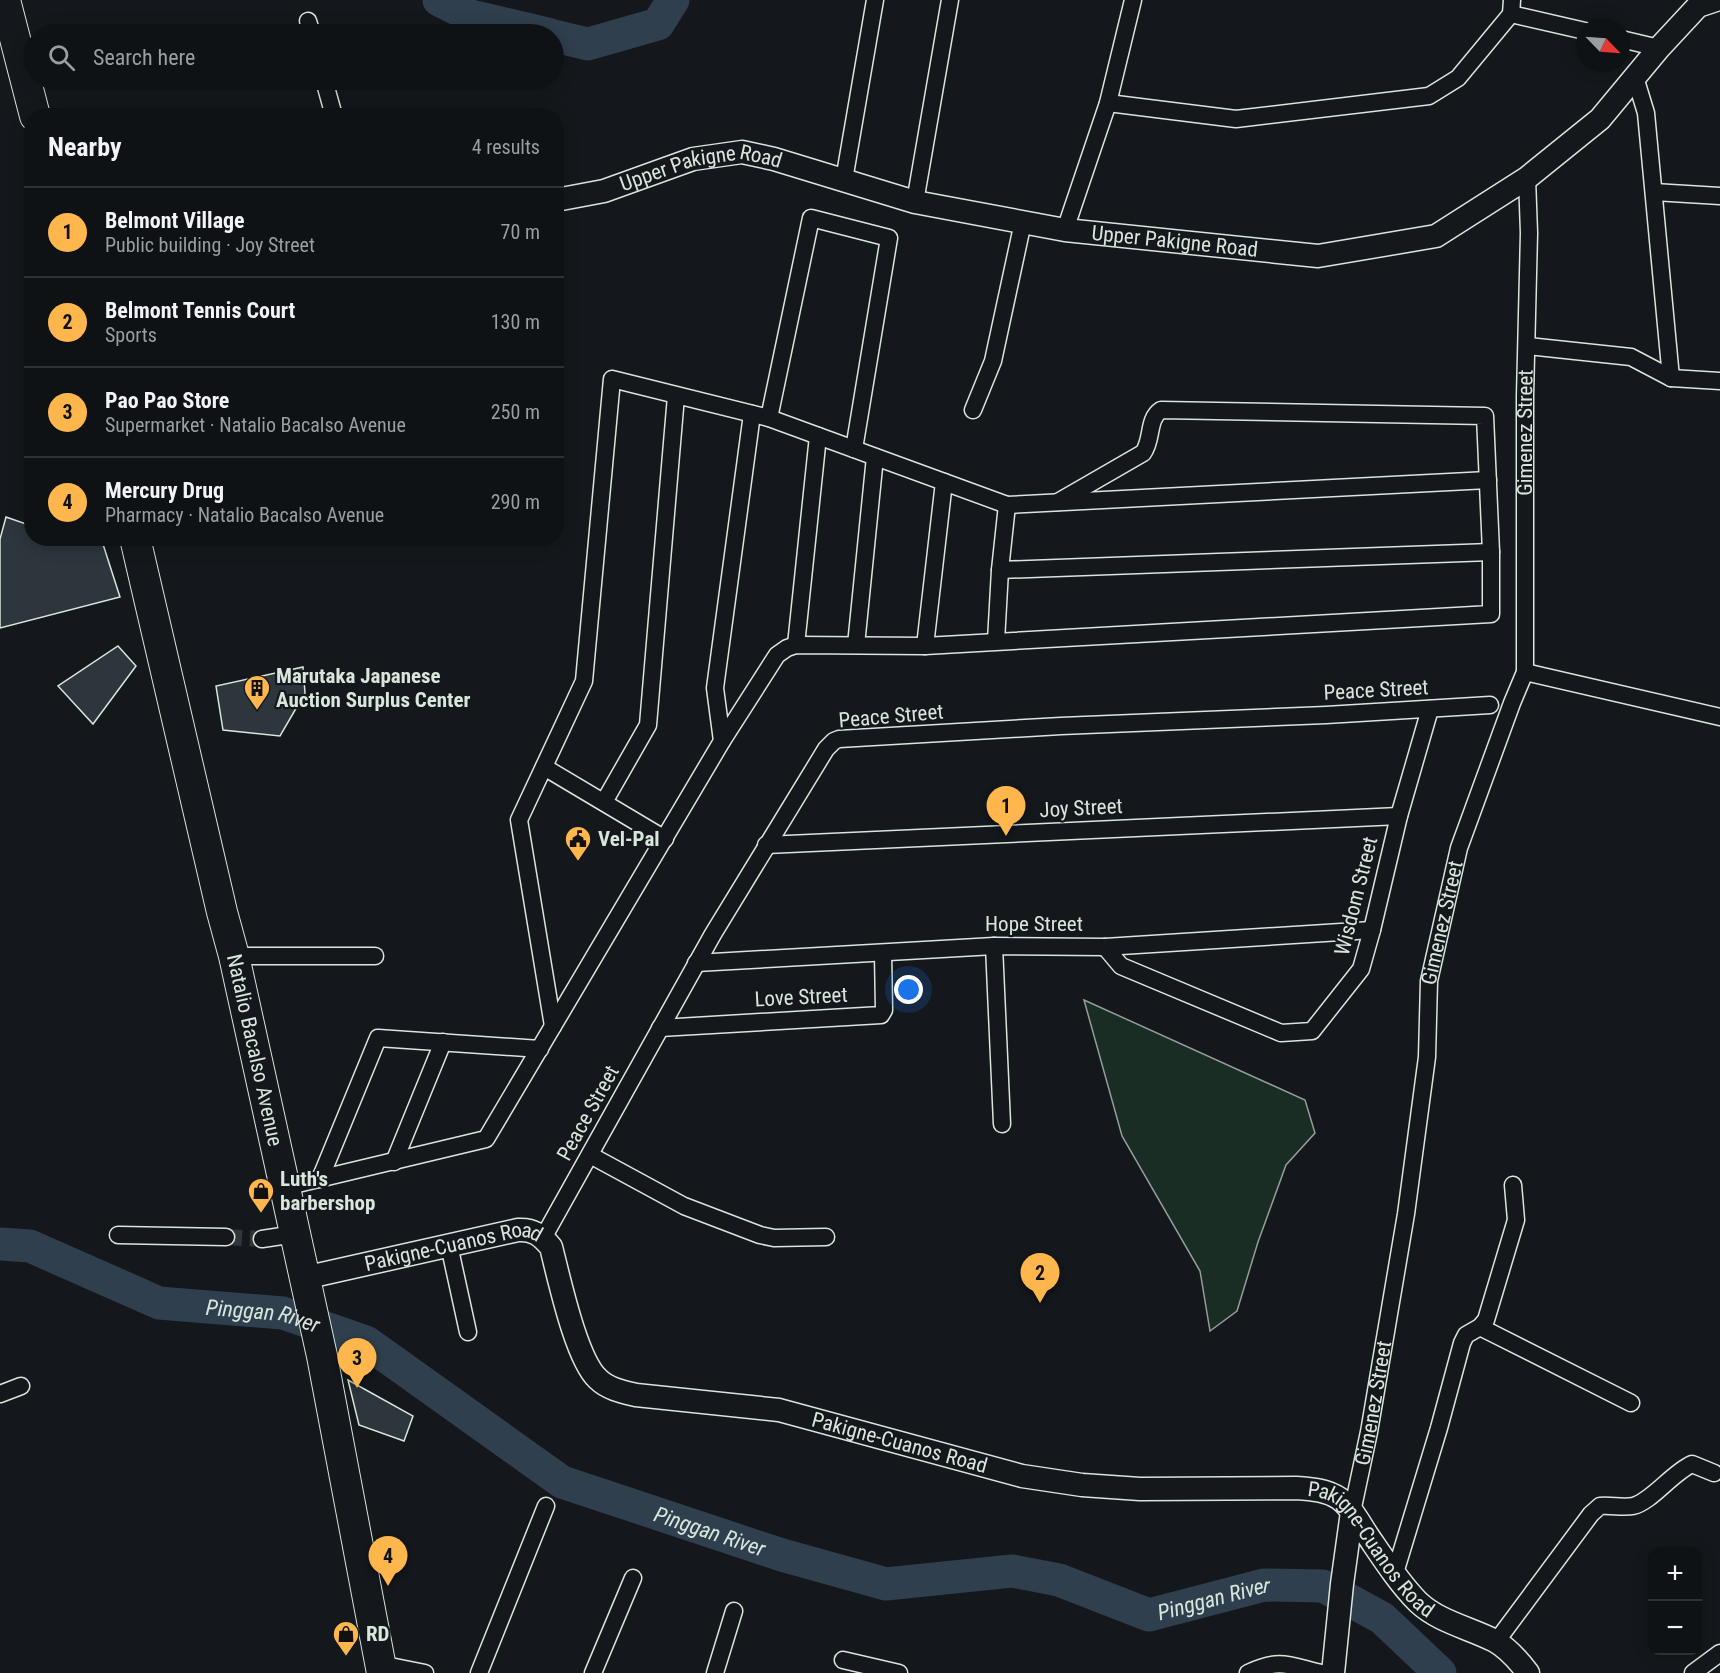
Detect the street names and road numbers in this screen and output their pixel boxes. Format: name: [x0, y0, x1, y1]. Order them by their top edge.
street label: Upper Pakigne Road: [617, 140, 785, 196]
street label: Upper Pakigne Road: [1091, 221, 1259, 262]
street label: Gimenez Street: [1513, 369, 1538, 496]
street label: Peace Street: [1323, 675, 1429, 705]
street label: Peace Street: [838, 699, 944, 733]
street label: Joy Street: [1039, 794, 1123, 822]
street label: Wisdom Street: [1330, 834, 1382, 958]
street label: Gimenez Street: [1417, 859, 1468, 987]
street label: Hope Street: [985, 912, 1083, 936]
street label: Natalio Bacalso Avenue: [222, 952, 288, 1149]
street label: Love Street: [754, 983, 848, 1011]
street label: Peace Street: [552, 1061, 624, 1165]
street label: Pakigne-Cuanos Road: [362, 1217, 547, 1276]
street label: Gimenez Street: [1350, 1339, 1396, 1468]
street label: Pakigne-Cuanos Road: [809, 1407, 990, 1478]
street label: Pakigne-Cuanos Road: [1306, 1477, 1439, 1622]

